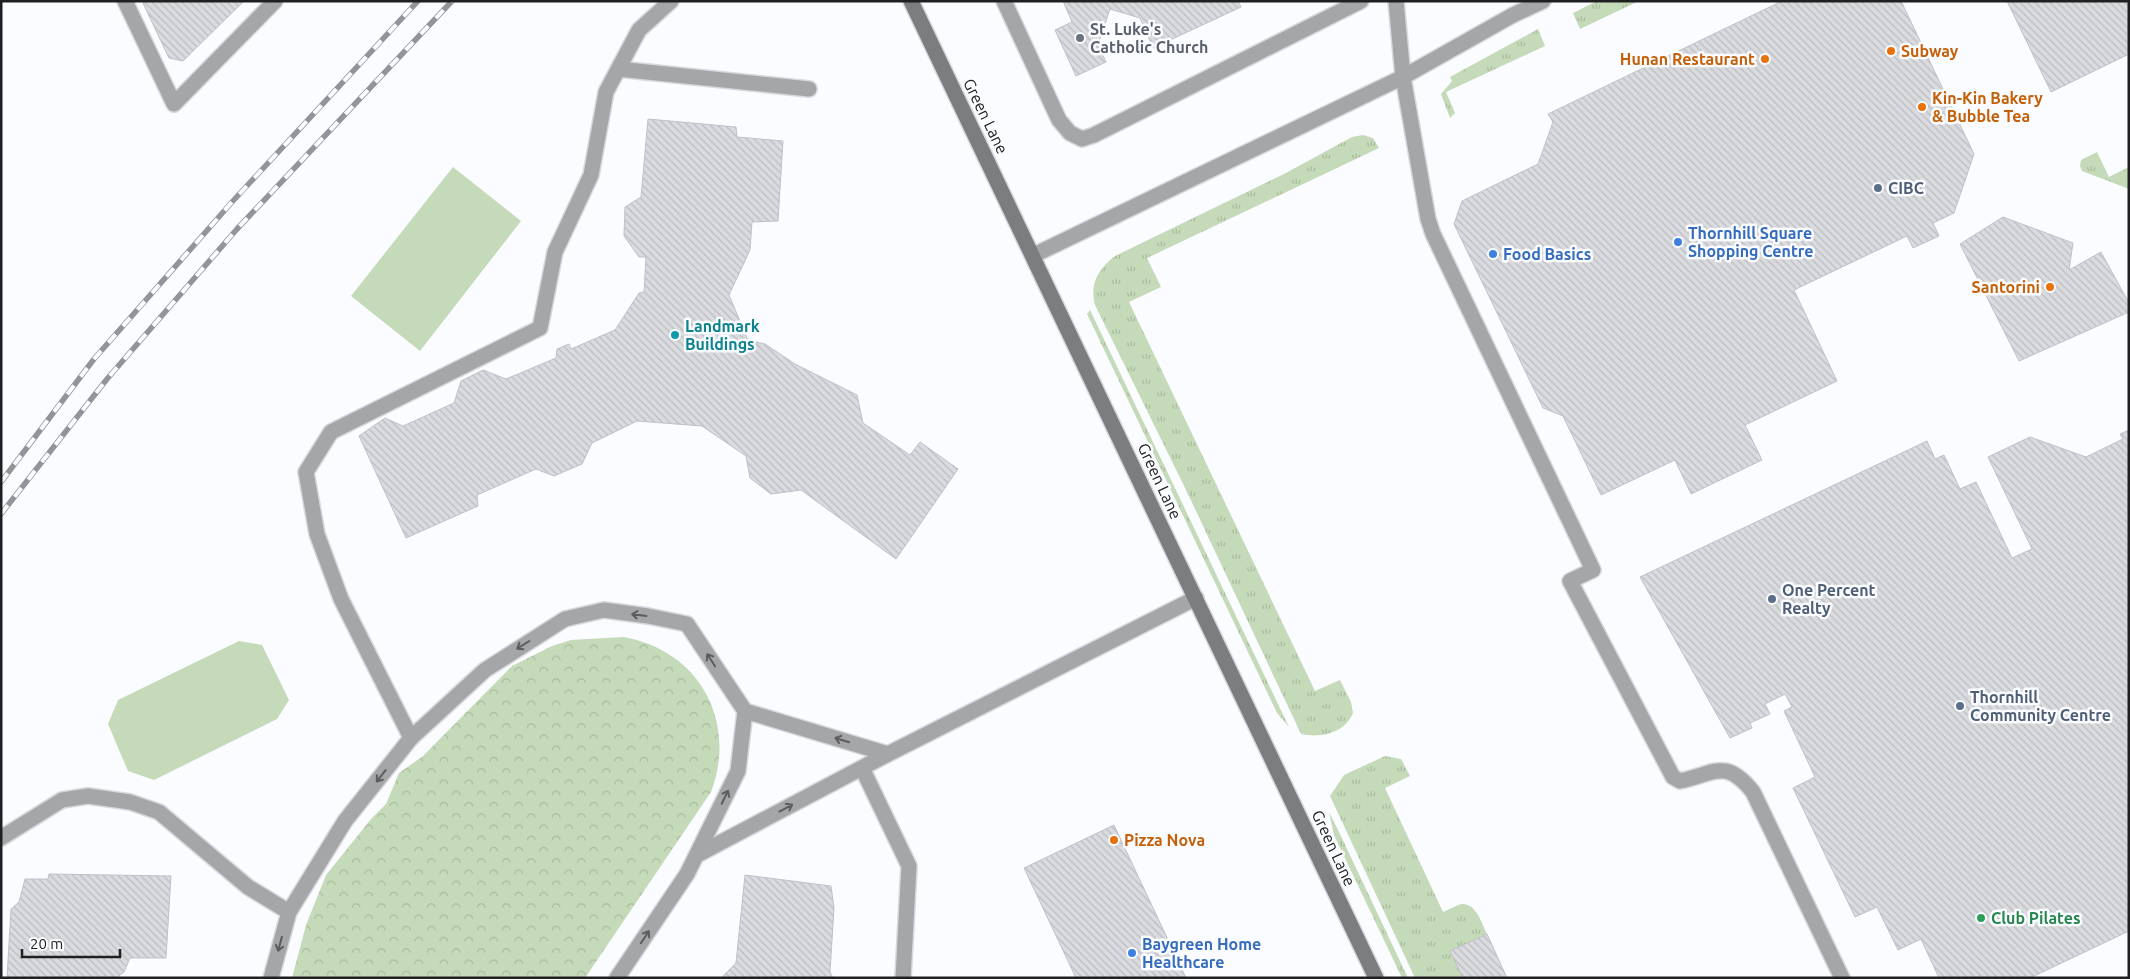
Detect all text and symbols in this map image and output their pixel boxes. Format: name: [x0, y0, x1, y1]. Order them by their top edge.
place label: St. Luke's Catholic Church: [1090, 20, 1208, 56]
marker: St. Luke's Catholic Church: [1074, 32, 1086, 44]
place label: Subway: [1901, 42, 1959, 60]
marker: Subway: [1885, 45, 1897, 57]
place label: Hunan Restaurant: [1620, 50, 1755, 68]
marker: Hunan Restaurant: [1759, 53, 1771, 65]
street label: Green Lane: [960, 75, 1012, 157]
place label: Kin-Kin Bakery & Bubble Tea: [1932, 89, 2043, 125]
marker: Kin-Kin Bakery & Bubble Tea: [1916, 101, 1928, 113]
place label: CIBC: [1888, 179, 1924, 197]
marker: CIBC: [1872, 182, 1884, 194]
place label: Thornhill Square Shopping Centre: [1688, 224, 1814, 260]
marker: Thornhill Square Shopping Centre: [1672, 236, 1684, 248]
place label: Food Basics: [1503, 245, 1591, 263]
marker: Food Basics: [1487, 248, 1499, 260]
place label: Santorini: [1972, 278, 2040, 296]
marker: Santorini: [2044, 281, 2056, 293]
place label: Landmark Buildings: [685, 317, 760, 353]
marker: Landmark Buildings: [669, 329, 681, 341]
street label: Green Lane: [1135, 440, 1185, 522]
place label: One Percent Realty: [1782, 581, 1876, 617]
marker: One Percent Realty: [1766, 593, 1778, 605]
one-way arrow: [632, 610, 648, 620]
one-way arrow: [517, 640, 531, 650]
one-way arrow: [706, 653, 716, 667]
place label: Thornhill Community Centre: [1970, 688, 2111, 724]
marker: Thornhill Community Centre: [1954, 700, 1966, 712]
one-way arrow: [834, 735, 850, 745]
one-way arrow: [375, 770, 386, 783]
one-way arrow: [721, 790, 730, 805]
one-way arrow: [779, 803, 794, 813]
street label: Green Lane: [1309, 807, 1359, 889]
place label: Pizza Nova: [1124, 831, 1205, 849]
marker: Pizza Nova: [1108, 834, 1120, 846]
place label: Club Pilates: [1991, 909, 2081, 927]
marker: Club Pilates: [1975, 912, 1987, 924]
scale bar: [22, 926, 120, 958]
one-way arrow: [640, 931, 650, 945]
text: 20 m: [30, 935, 63, 952]
place label: Baygreen Home Healthcare: [1142, 935, 1261, 971]
one-way arrow: [275, 936, 285, 952]
marker: Baygreen Home Healthcare: [1126, 947, 1138, 959]

